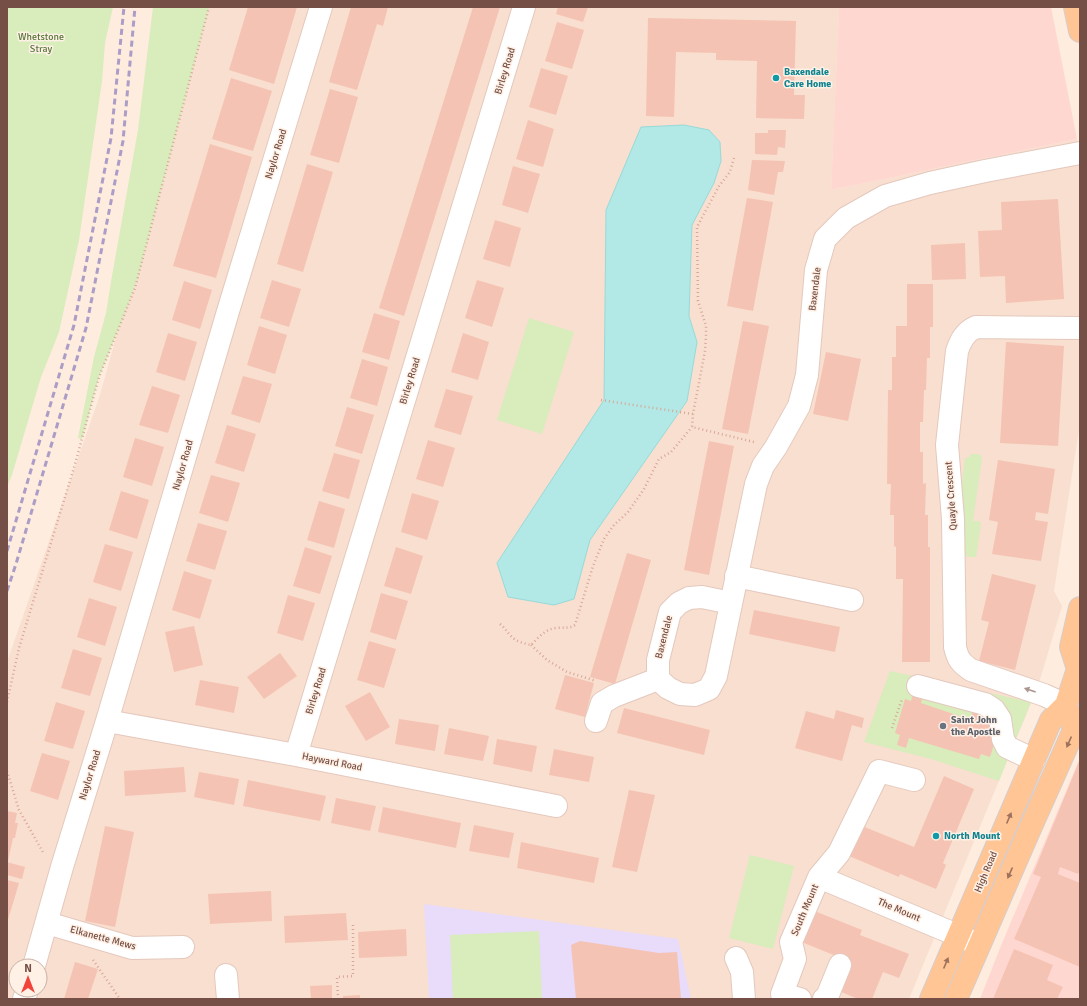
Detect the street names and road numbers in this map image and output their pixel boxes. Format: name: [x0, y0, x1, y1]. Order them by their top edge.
street label: Birley Road: [492, 46, 518, 96]
street label: Naylor Road: [263, 128, 289, 180]
street label: Baxendale: [806, 266, 824, 312]
street label: Birley Road: [397, 356, 423, 406]
street label: Naylor Road: [170, 438, 196, 492]
street label: Quayle Crescent: [943, 461, 959, 531]
street label: Baxendale: [653, 614, 675, 660]
street label: Birley Road: [303, 666, 329, 716]
street label: Naylor Road: [77, 749, 103, 801]
street label: Hayward Road: [301, 750, 363, 774]
street label: High Road: [972, 849, 1000, 895]
street label: South Mount: [789, 882, 821, 938]
street label: The Mount: [876, 896, 923, 925]
street label: Elkanette Mews: [69, 923, 138, 953]

